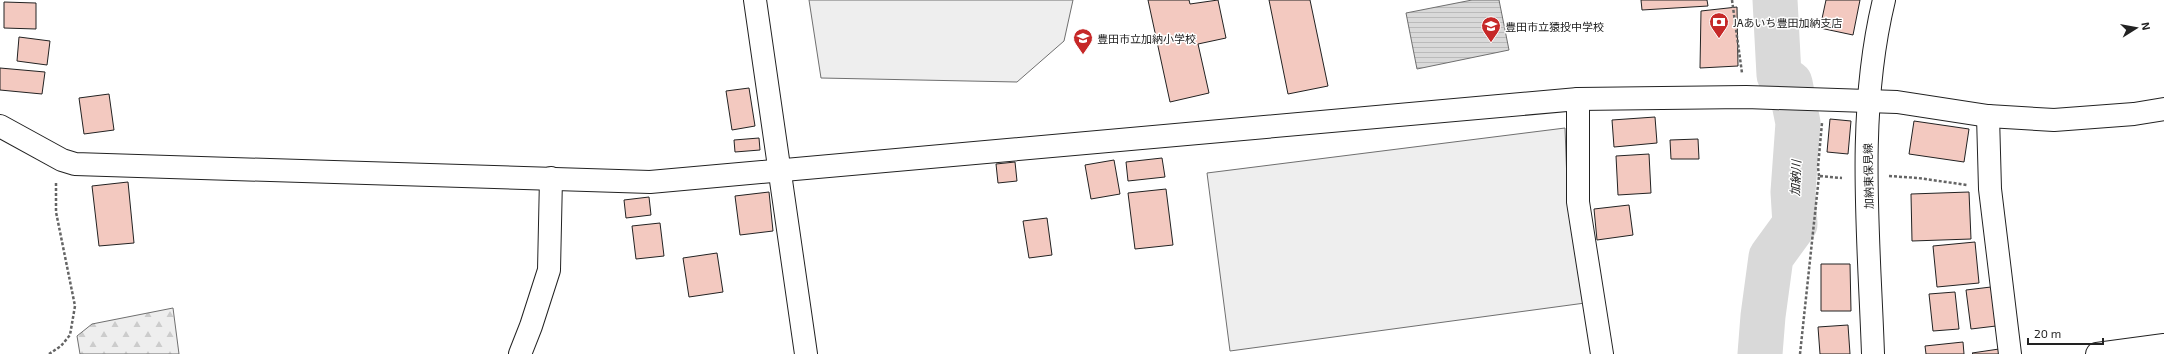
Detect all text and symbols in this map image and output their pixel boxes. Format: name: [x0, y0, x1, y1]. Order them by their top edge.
north arrow: [2116, 8, 2156, 48]
bank icon: JAあいち豊田加納支店: [1708, 11, 1730, 39]
school or university icon: 豊田市立猿投中学校: [1480, 15, 1502, 43]
place label: JAあいち豊田加納支店: [1733, 16, 1843, 29]
place label: 豊田市立猿投中学校: [1505, 20, 1604, 33]
text: N: [2139, 21, 2153, 31]
school or university icon: 豊田市立加納小学校: [1072, 27, 1094, 55]
place label: 豊田市立加納小学校: [1097, 32, 1196, 45]
street label: 加納東保見線: [1861, 143, 1875, 209]
water label: 加納川: [1787, 158, 1803, 196]
scale bar: [2028, 320, 2103, 346]
text: 20 m: [2034, 326, 2061, 340]

